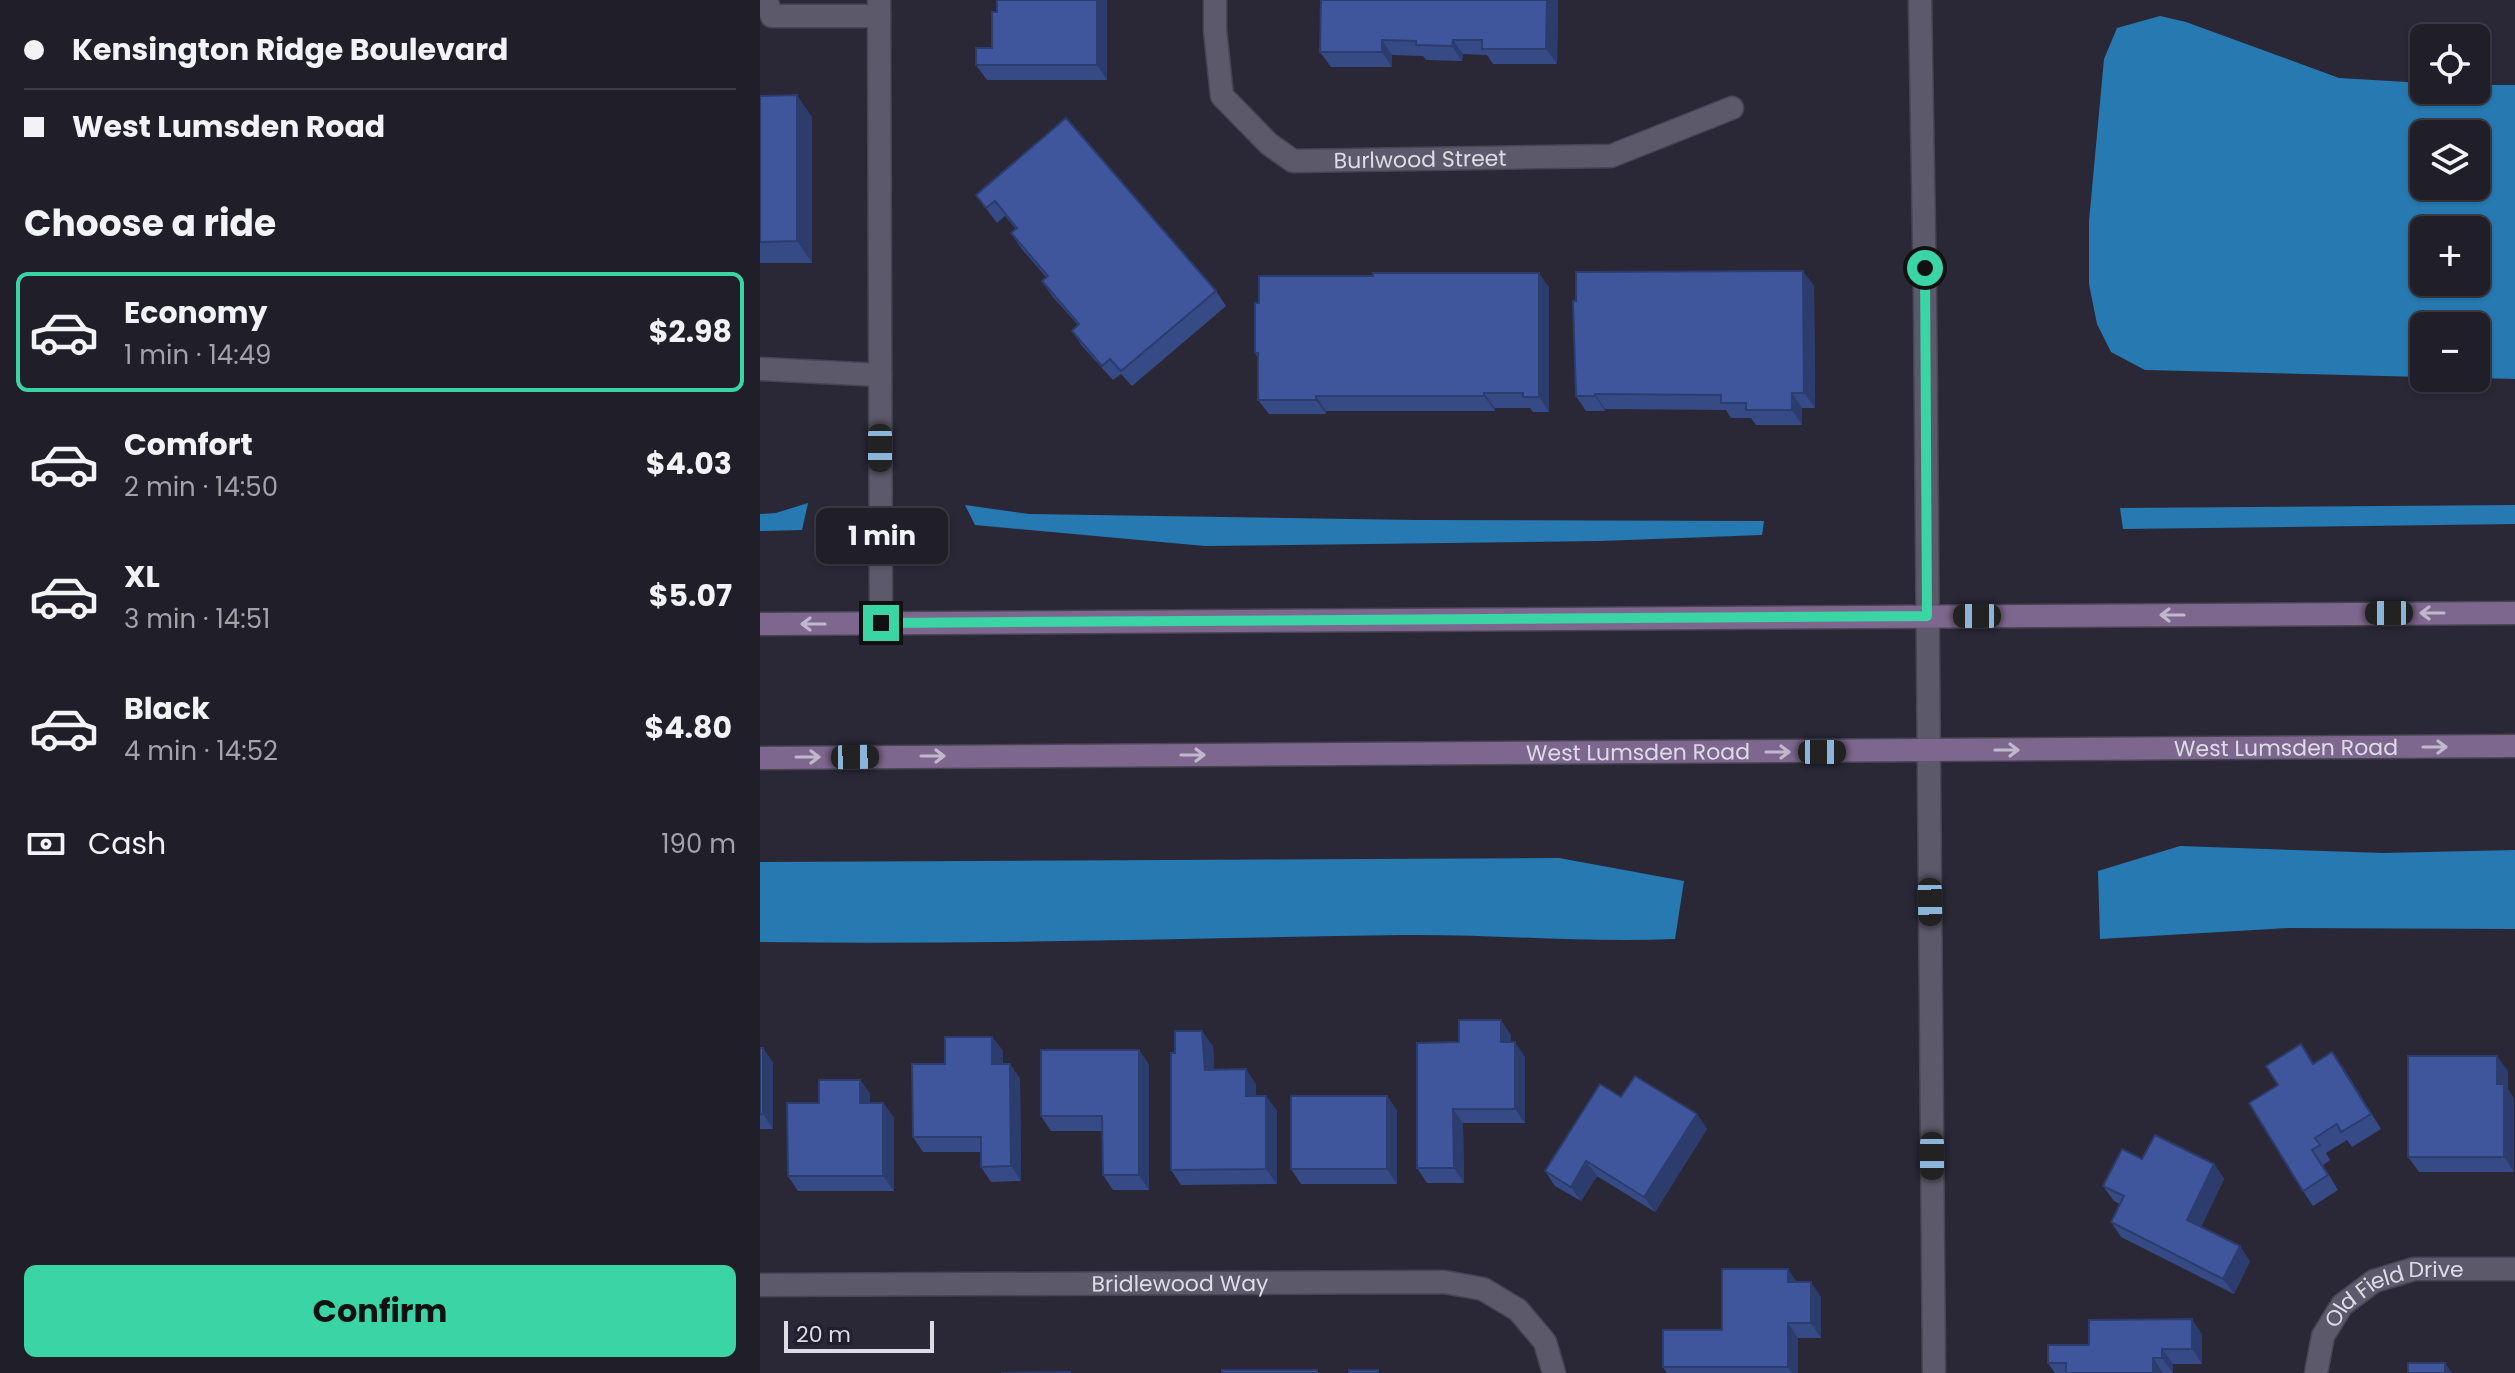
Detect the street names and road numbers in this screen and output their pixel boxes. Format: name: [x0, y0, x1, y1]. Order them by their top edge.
street label: Burlwood Street: [1333, 143, 1507, 176]
street label: West Lumsden Road: [2174, 732, 2398, 764]
street label: West Lumsden Road: [1526, 736, 1750, 769]
street label: Old Field Drive: [2317, 1254, 2464, 1333]
street label: Bridlewood Way: [1092, 1268, 1269, 1300]

